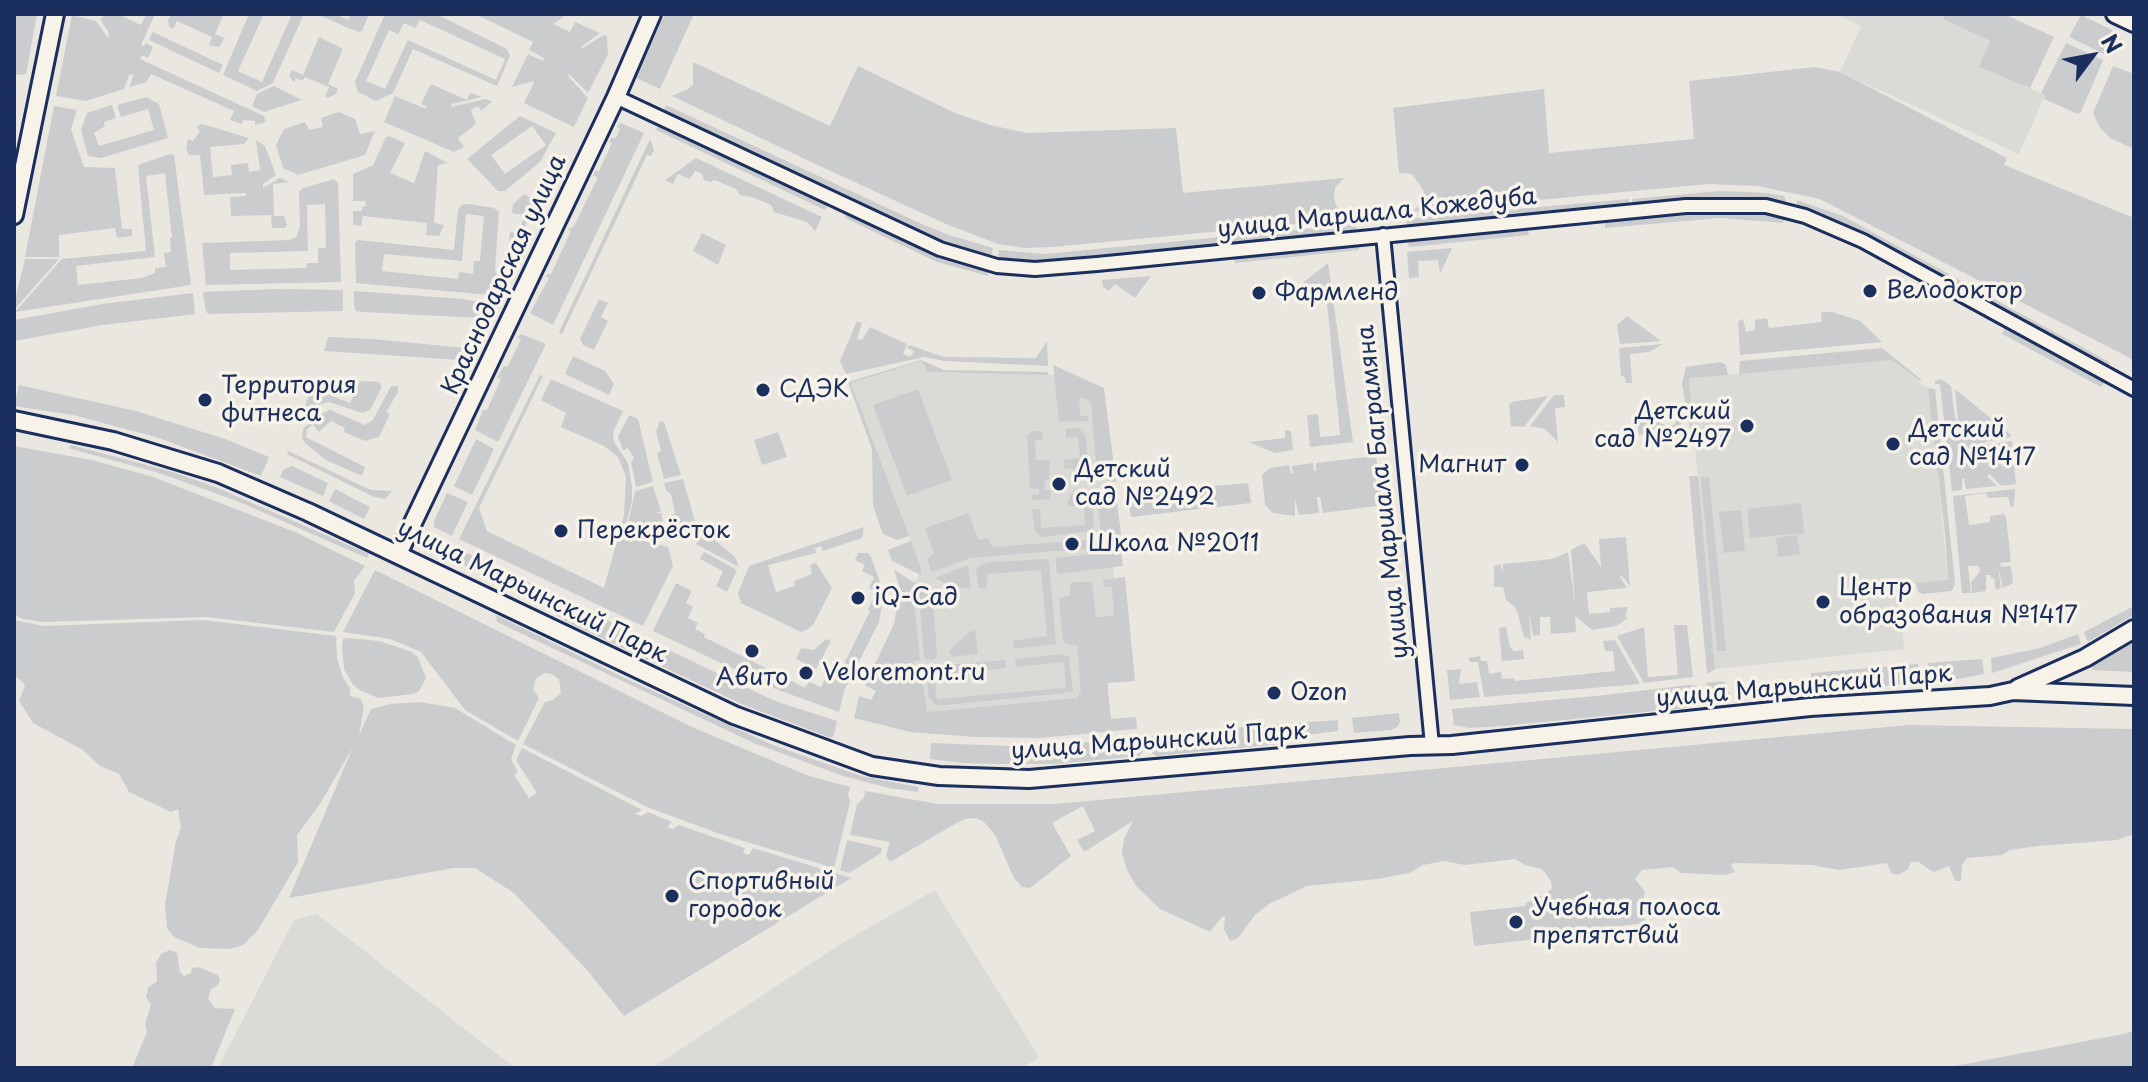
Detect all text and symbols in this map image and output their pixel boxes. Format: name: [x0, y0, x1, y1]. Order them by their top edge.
north arrow: [2052, 16, 2132, 96]
text: N: [2094, 27, 2131, 59]
street label: Краснодарская улица: [437, 150, 573, 400]
street label: улица Маршала Кожедуба: [1216, 183, 1538, 245]
place label: Велодоктор: [1886, 277, 2023, 305]
place label: Фармленд: [1275, 279, 1399, 307]
marker: Велодоктор: [1861, 282, 1879, 300]
marker: Фармленд: [1250, 284, 1268, 302]
street label: улица Маршала Баграмяна: [1352, 324, 1416, 660]
place label: Территория фитнеса: [221, 372, 357, 428]
place label: СДЭК: [779, 376, 849, 404]
marker: СДЭК: [754, 381, 772, 399]
marker: Территория фитнеса: [196, 391, 214, 409]
place label: Детский сад №2497: [1594, 398, 1731, 454]
place label: Детский сад №1417: [1909, 416, 2036, 472]
marker: Детский сад №2497: [1738, 417, 1756, 435]
marker: Детский сад №1417: [1884, 435, 1902, 453]
place label: Магнит: [1418, 451, 1506, 479]
place label: Детский сад №2492: [1075, 456, 1215, 512]
marker: Магнит: [1513, 456, 1531, 474]
marker: Детский сад №2492: [1050, 475, 1068, 493]
street label: улица Марьинский Парк: [392, 514, 672, 670]
place label: Перекрёсток: [577, 517, 730, 545]
marker: Перекрёсток: [552, 522, 570, 540]
place label: Школа №2011: [1088, 530, 1259, 558]
marker: Школа №2011: [1063, 535, 1081, 553]
place label: Центр образования №1417: [1839, 574, 2078, 630]
place label: iQ-Сад: [874, 584, 958, 612]
marker: iQ-Сад: [849, 589, 867, 607]
marker: Центр образования №1417: [1814, 593, 1832, 611]
marker: Авито: [743, 642, 761, 660]
place label: Veloremont.ru: [822, 659, 985, 687]
street label: улица Марьинский Парк: [1655, 660, 1953, 714]
place label: Авито: [716, 664, 788, 692]
marker: Veloremont.ru: [797, 664, 815, 682]
place label: Ozon: [1290, 679, 1347, 707]
marker: Ozon: [1265, 684, 1283, 702]
street label: улица Марьинский Парк: [1010, 717, 1308, 767]
place label: Спортивный городок: [688, 868, 835, 924]
marker: Спортивный городок: [663, 887, 681, 905]
place label: Учебная полоса препятствий: [1532, 894, 1720, 950]
marker: Учебная полоса препятствий: [1507, 913, 1525, 931]

